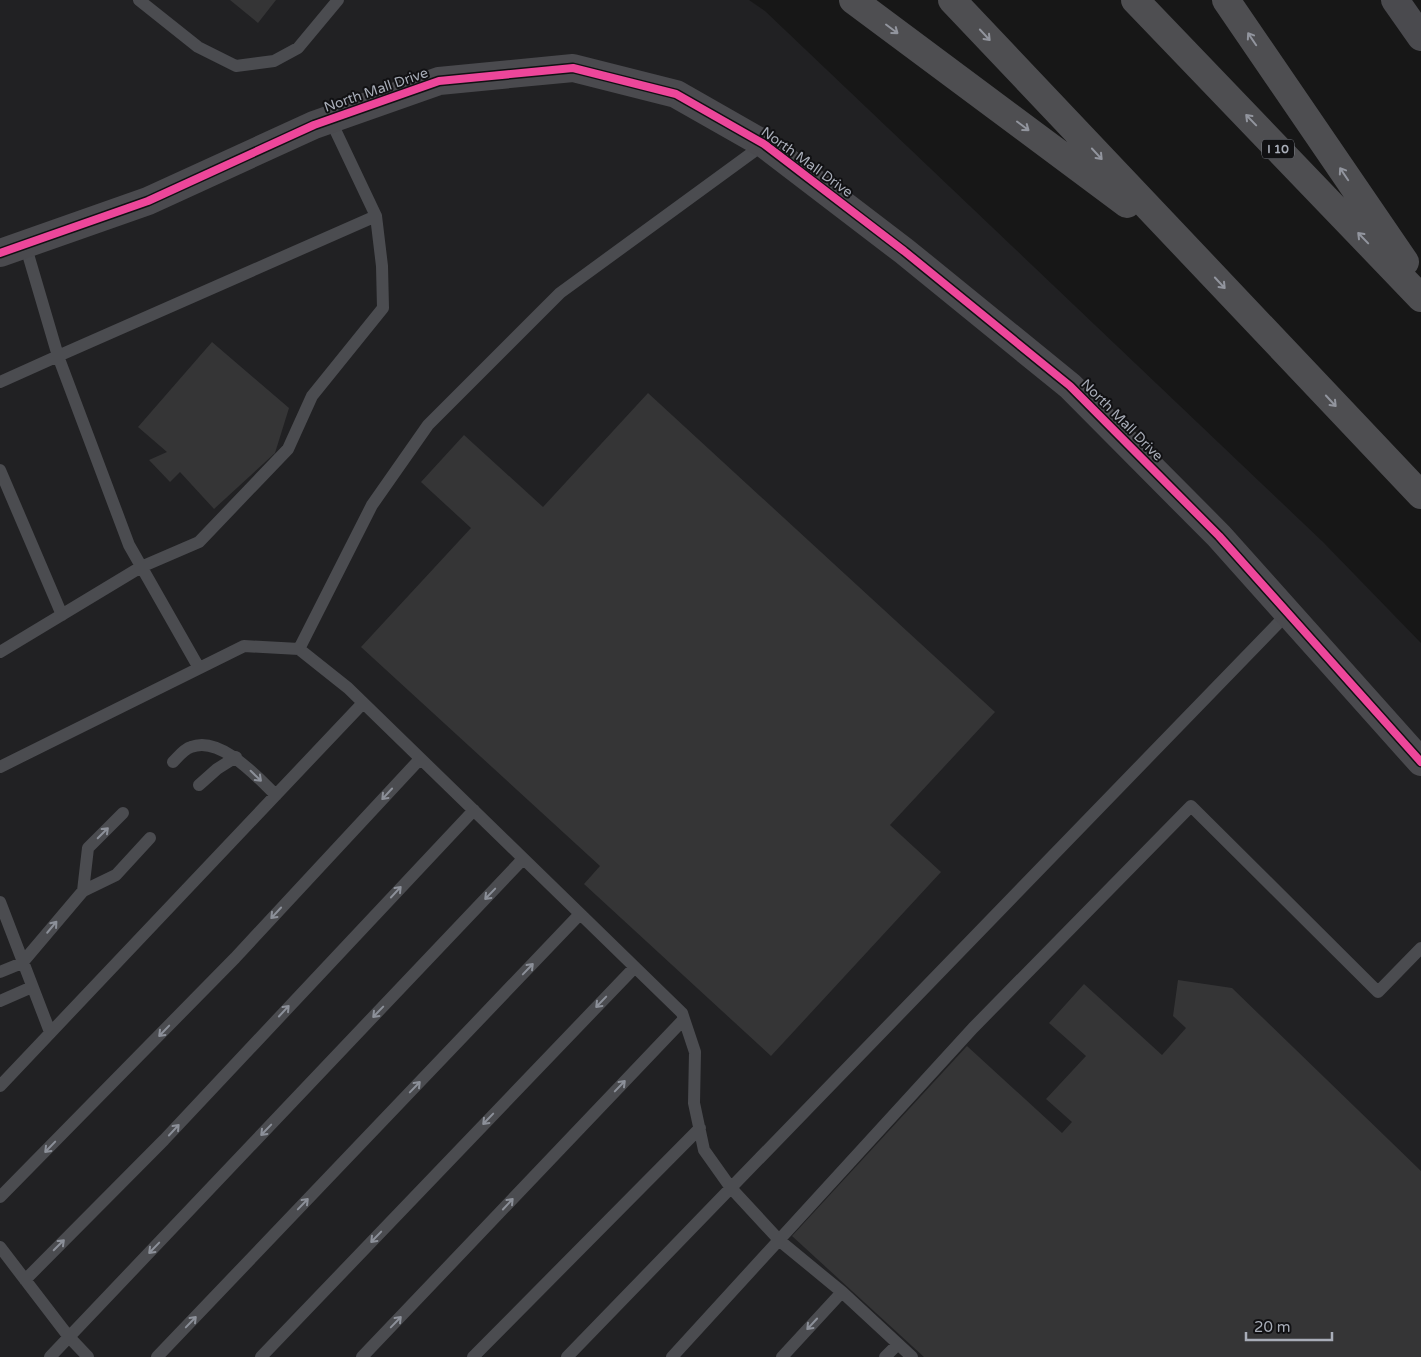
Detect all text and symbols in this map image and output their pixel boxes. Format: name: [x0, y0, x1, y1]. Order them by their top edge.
one-way arrow: [885, 24, 899, 34]
one-way arrow: [979, 29, 991, 42]
one-way arrow: [1247, 33, 1257, 47]
street label: North Mall Drive: [322, 64, 430, 116]
one-way arrow: [1245, 115, 1257, 127]
one-way arrow: [1016, 121, 1030, 131]
street label: North Mall Drive: [758, 123, 856, 201]
road number: I 10: [1262, 140, 1294, 158]
one-way arrow: [1091, 147, 1103, 160]
one-way arrow: [1339, 167, 1349, 181]
one-way arrow: [1357, 231, 1369, 244]
one-way arrow: [1214, 277, 1226, 289]
street label: North Mall Drive: [1077, 375, 1167, 465]
one-way arrow: [1325, 395, 1337, 407]
one-way arrow: [250, 770, 262, 782]
one-way arrow: [381, 788, 393, 801]
one-way arrow: [97, 827, 109, 840]
one-way arrow: [390, 886, 402, 899]
one-way arrow: [484, 888, 496, 900]
one-way arrow: [270, 907, 282, 920]
one-way arrow: [47, 921, 58, 934]
one-way arrow: [522, 963, 534, 976]
one-way arrow: [595, 996, 607, 1009]
one-way arrow: [278, 1004, 290, 1017]
one-way arrow: [372, 1006, 384, 1018]
one-way arrow: [158, 1024, 170, 1037]
one-way arrow: [409, 1080, 421, 1093]
one-way arrow: [614, 1080, 626, 1092]
one-way arrow: [482, 1113, 494, 1125]
one-way arrow: [168, 1123, 180, 1136]
one-way arrow: [260, 1123, 272, 1136]
one-way arrow: [44, 1140, 56, 1153]
one-way arrow: [297, 1198, 309, 1211]
one-way arrow: [502, 1198, 514, 1211]
one-way arrow: [370, 1230, 382, 1243]
one-way arrow: [53, 1239, 66, 1251]
one-way arrow: [148, 1241, 160, 1254]
scale bar: [1246, 1310, 1332, 1342]
one-way arrow: [185, 1315, 197, 1328]
one-way arrow: [390, 1316, 403, 1328]
one-way arrow: [806, 1318, 818, 1331]
text: 20 m: [1254, 1318, 1291, 1336]

